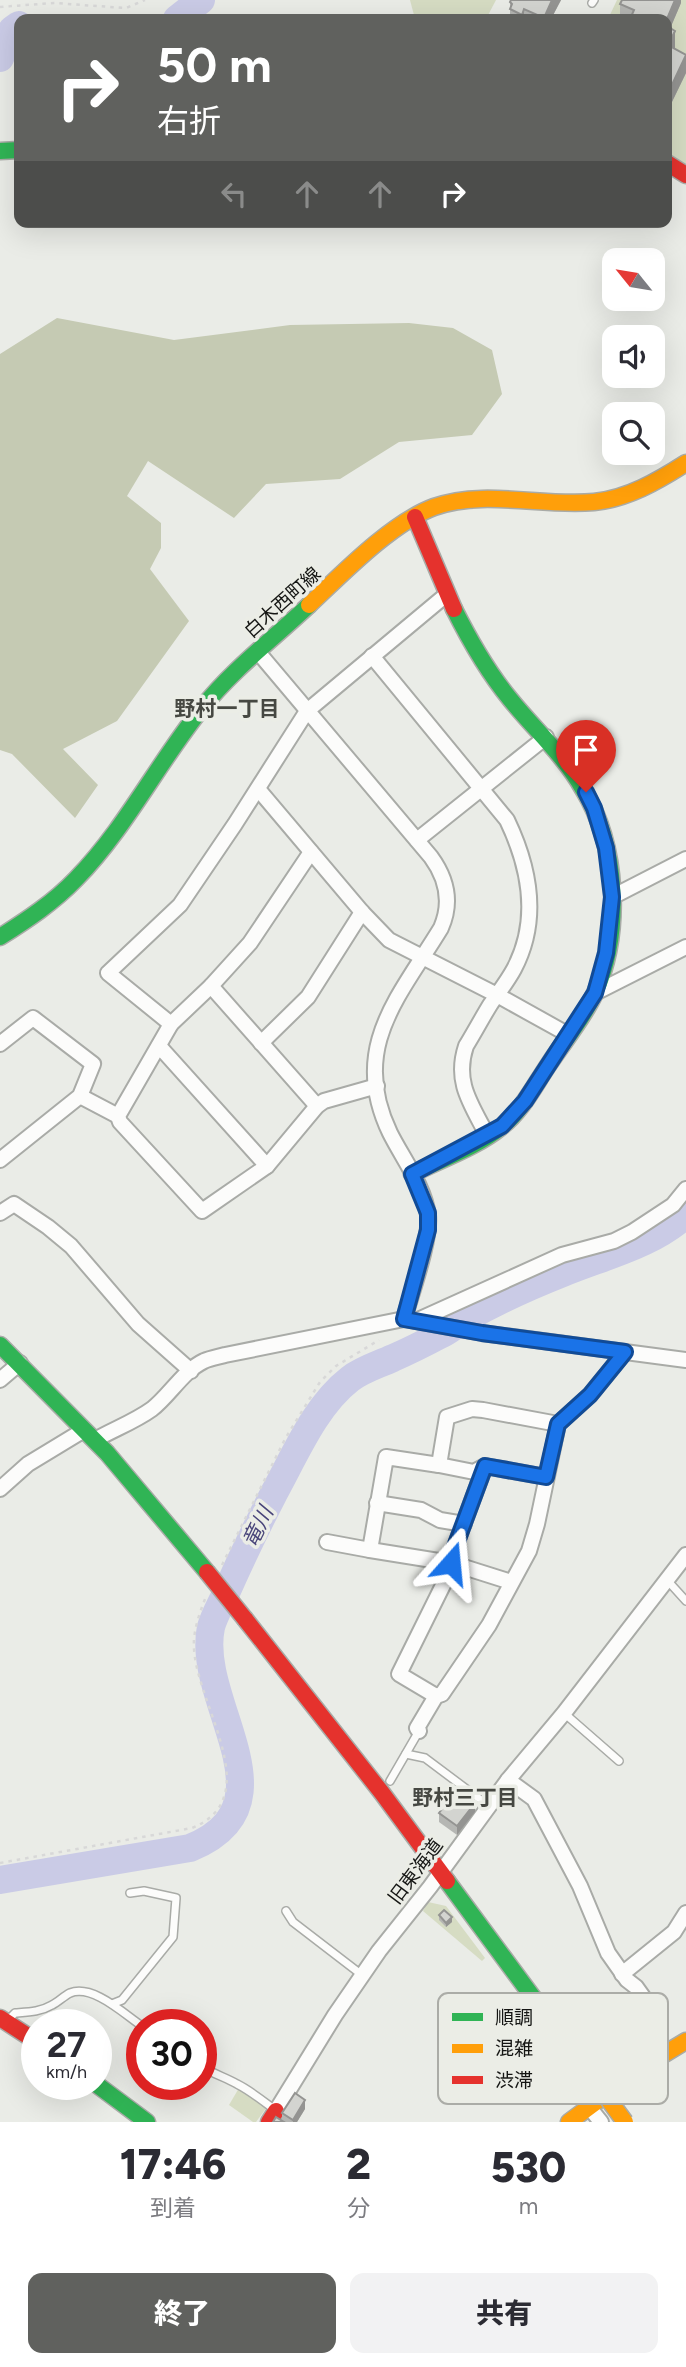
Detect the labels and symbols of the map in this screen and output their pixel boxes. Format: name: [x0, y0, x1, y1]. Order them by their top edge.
north arrow: [602, 248, 665, 312]
street label: 白木西町線: [239, 562, 325, 643]
district label: 野村一丁目: [175, 696, 280, 721]
pin: [556, 720, 616, 792]
water label: 竜川: [237, 1501, 279, 1551]
position arrow: [414, 1526, 488, 1600]
district label: 野村三丁目: [413, 1785, 518, 1810]
street label: 旧東海道: [383, 1834, 447, 1909]
legend: [438, 1993, 668, 2104]
text: 順調: [495, 2006, 533, 2029]
speed limit sign: 30: [126, 2009, 217, 2100]
text: 混雑: [495, 2037, 533, 2060]
text: 渋滞: [495, 2069, 533, 2092]

